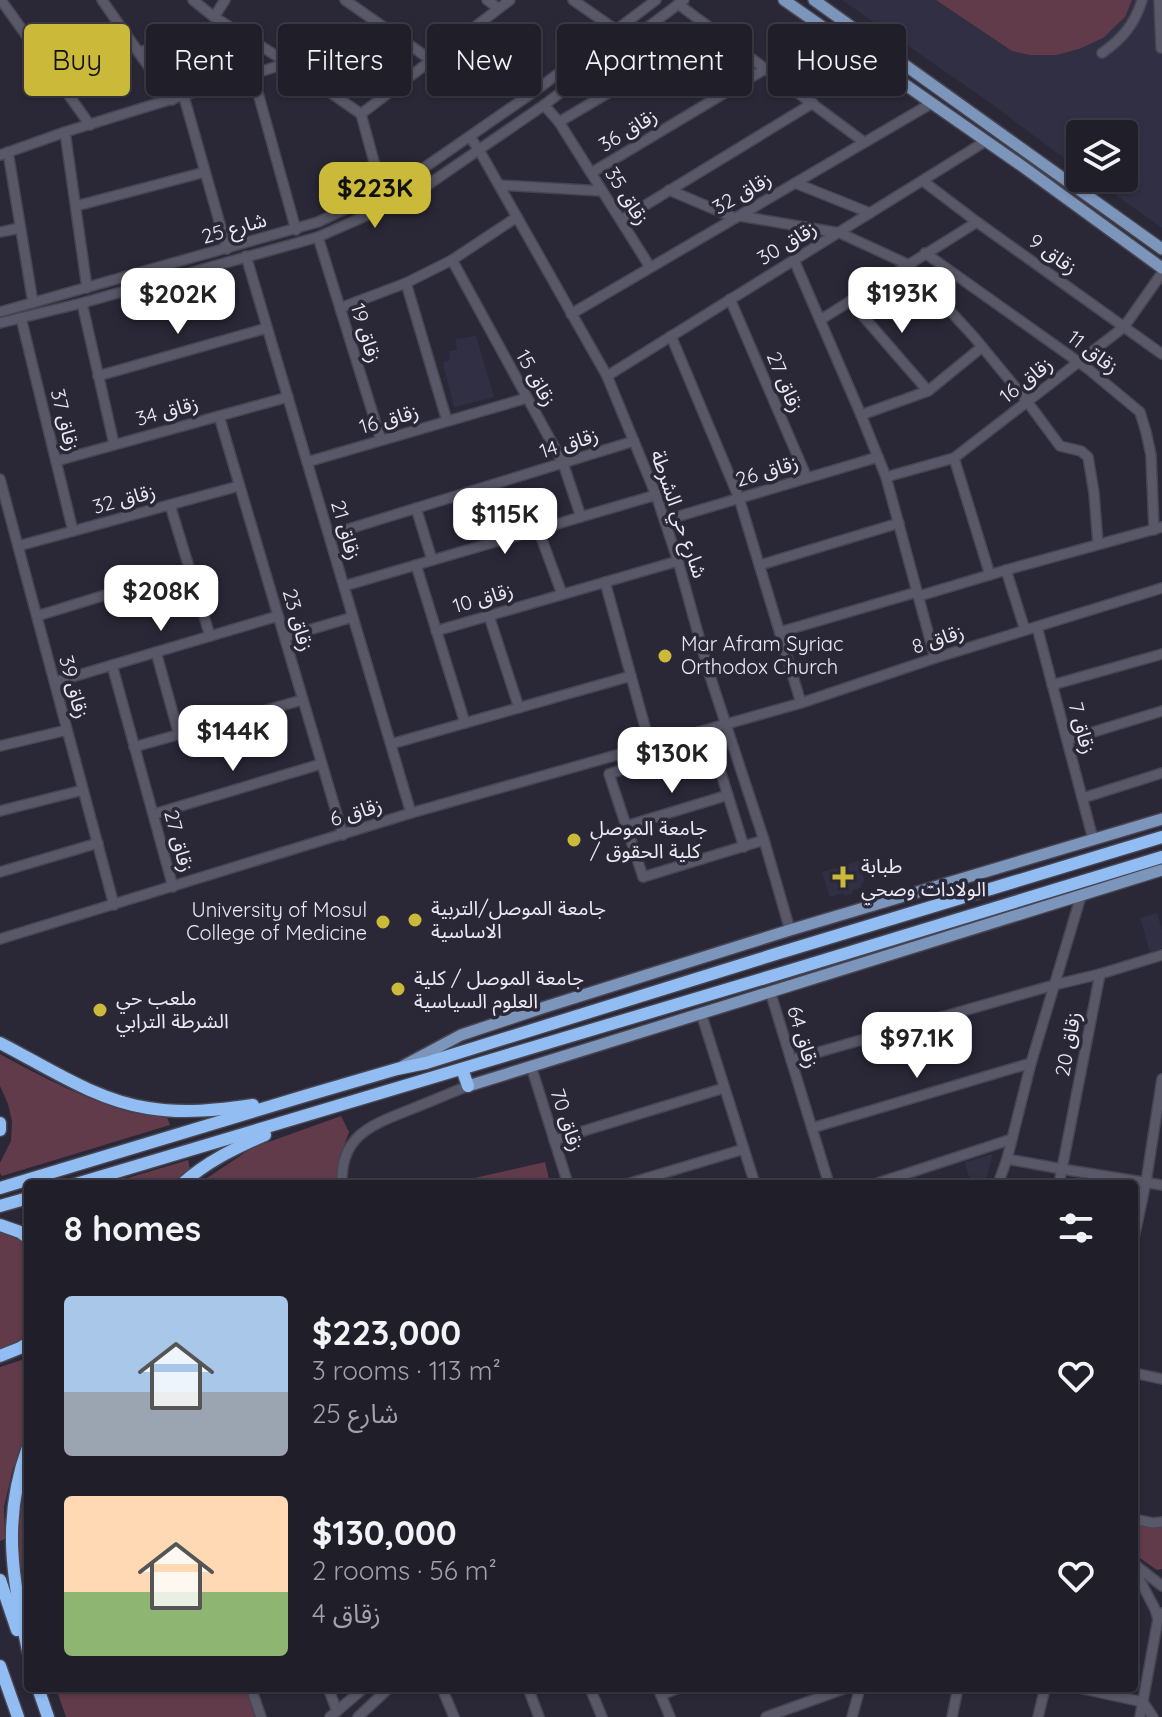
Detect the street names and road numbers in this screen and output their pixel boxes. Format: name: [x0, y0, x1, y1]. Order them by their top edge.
street label: زقاق 36: [594, 102, 661, 157]
street label: زقاق 35: [600, 162, 655, 229]
street label: زقاق 32: [708, 166, 776, 219]
street label: شارع 25: [198, 206, 270, 252]
street label: زقاق 30: [753, 215, 821, 270]
street label: زقاق 9: [1024, 228, 1082, 279]
street label: زقاق 19: [346, 300, 387, 366]
street label: زقاق 11: [1063, 324, 1124, 379]
street label: زقاق 15: [511, 345, 562, 410]
street label: زقاق 27: [762, 348, 809, 416]
street label: زقاق 16: [994, 351, 1057, 408]
street label: زقاق 37: [46, 386, 85, 454]
street label: زقاق 34: [133, 390, 201, 431]
street label: زقاق 16: [356, 398, 421, 439]
street label: زقاق 14: [536, 422, 601, 463]
street label: شارع حي الشرطة: [642, 446, 713, 582]
street label: زقاق 26: [732, 449, 801, 492]
street label: زقاق 32: [90, 478, 158, 519]
street label: زقاق 21: [326, 497, 367, 563]
street label: زقاق 10: [450, 577, 516, 618]
street label: زقاق 23: [278, 586, 319, 654]
street label: زقاق 8: [909, 618, 967, 659]
street label: زقاق 39: [54, 653, 95, 721]
street label: زقاق 7: [1064, 699, 1101, 757]
street label: زقاق 6: [327, 792, 385, 831]
street label: زقاق 27: [159, 807, 200, 875]
street label: زقاق 64: [782, 1003, 825, 1071]
street label: زقاق 20: [1049, 1009, 1086, 1078]
street label: زقاق 70: [546, 1085, 589, 1154]

